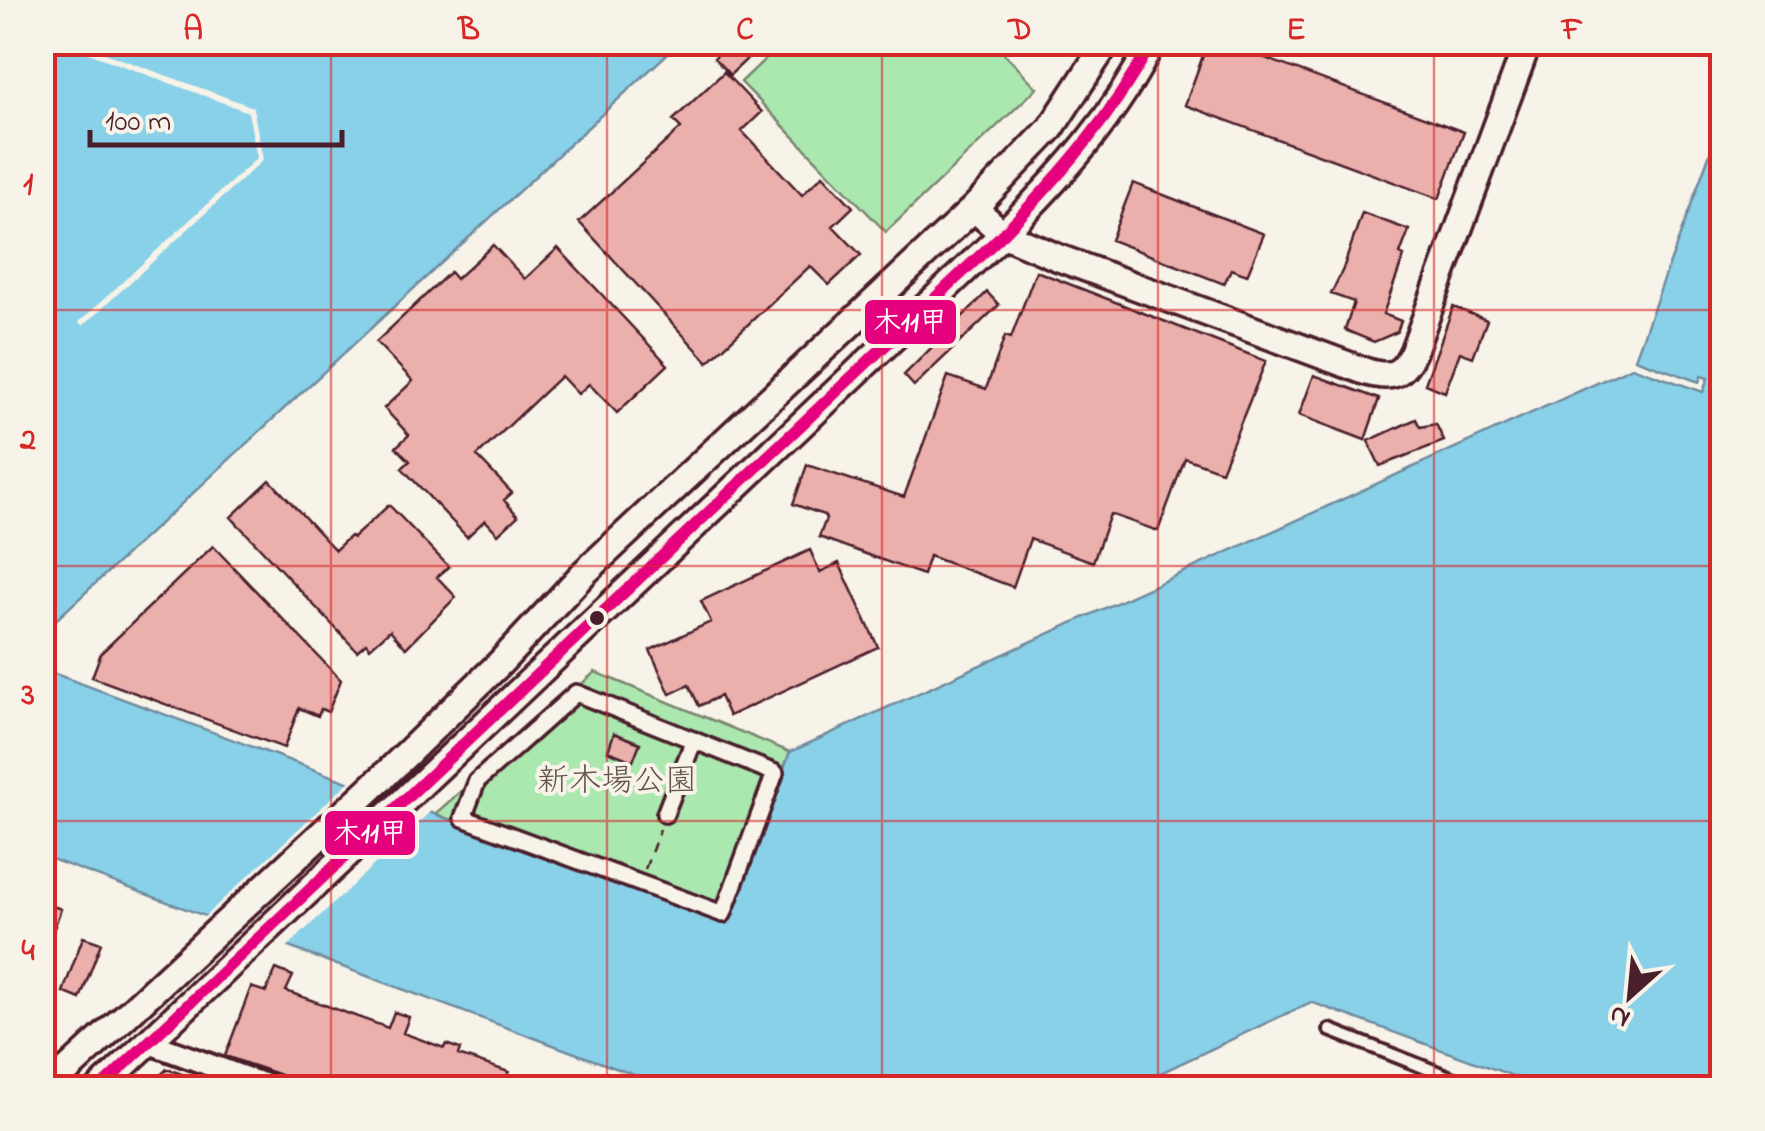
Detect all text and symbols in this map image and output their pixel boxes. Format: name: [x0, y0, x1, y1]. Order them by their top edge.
text: A: [183, 8, 203, 55]
text: B: [456, 8, 480, 55]
text: C: [736, 8, 754, 55]
text: D: [1006, 8, 1032, 55]
text: E: [1286, 8, 1306, 55]
text: F: [1560, 8, 1583, 55]
scale bar: [90, 85, 342, 147]
text: 100 m: [105, 101, 171, 145]
text: 1: [23, 163, 33, 210]
line badge: 木11甲: [863, 298, 958, 346]
text: 木11甲: [873, 304, 947, 345]
text: 2: [19, 418, 36, 465]
unlabelled marker: [587, 608, 607, 628]
text: 3: [20, 673, 35, 720]
park label: 新木場公園: [537, 759, 697, 806]
line badge: 木11甲: [323, 809, 417, 857]
text: 木11甲: [333, 815, 407, 856]
text: 4: [21, 929, 35, 976]
north arrow: [1580, 946, 1680, 1046]
text: N: [1603, 993, 1638, 1038]

